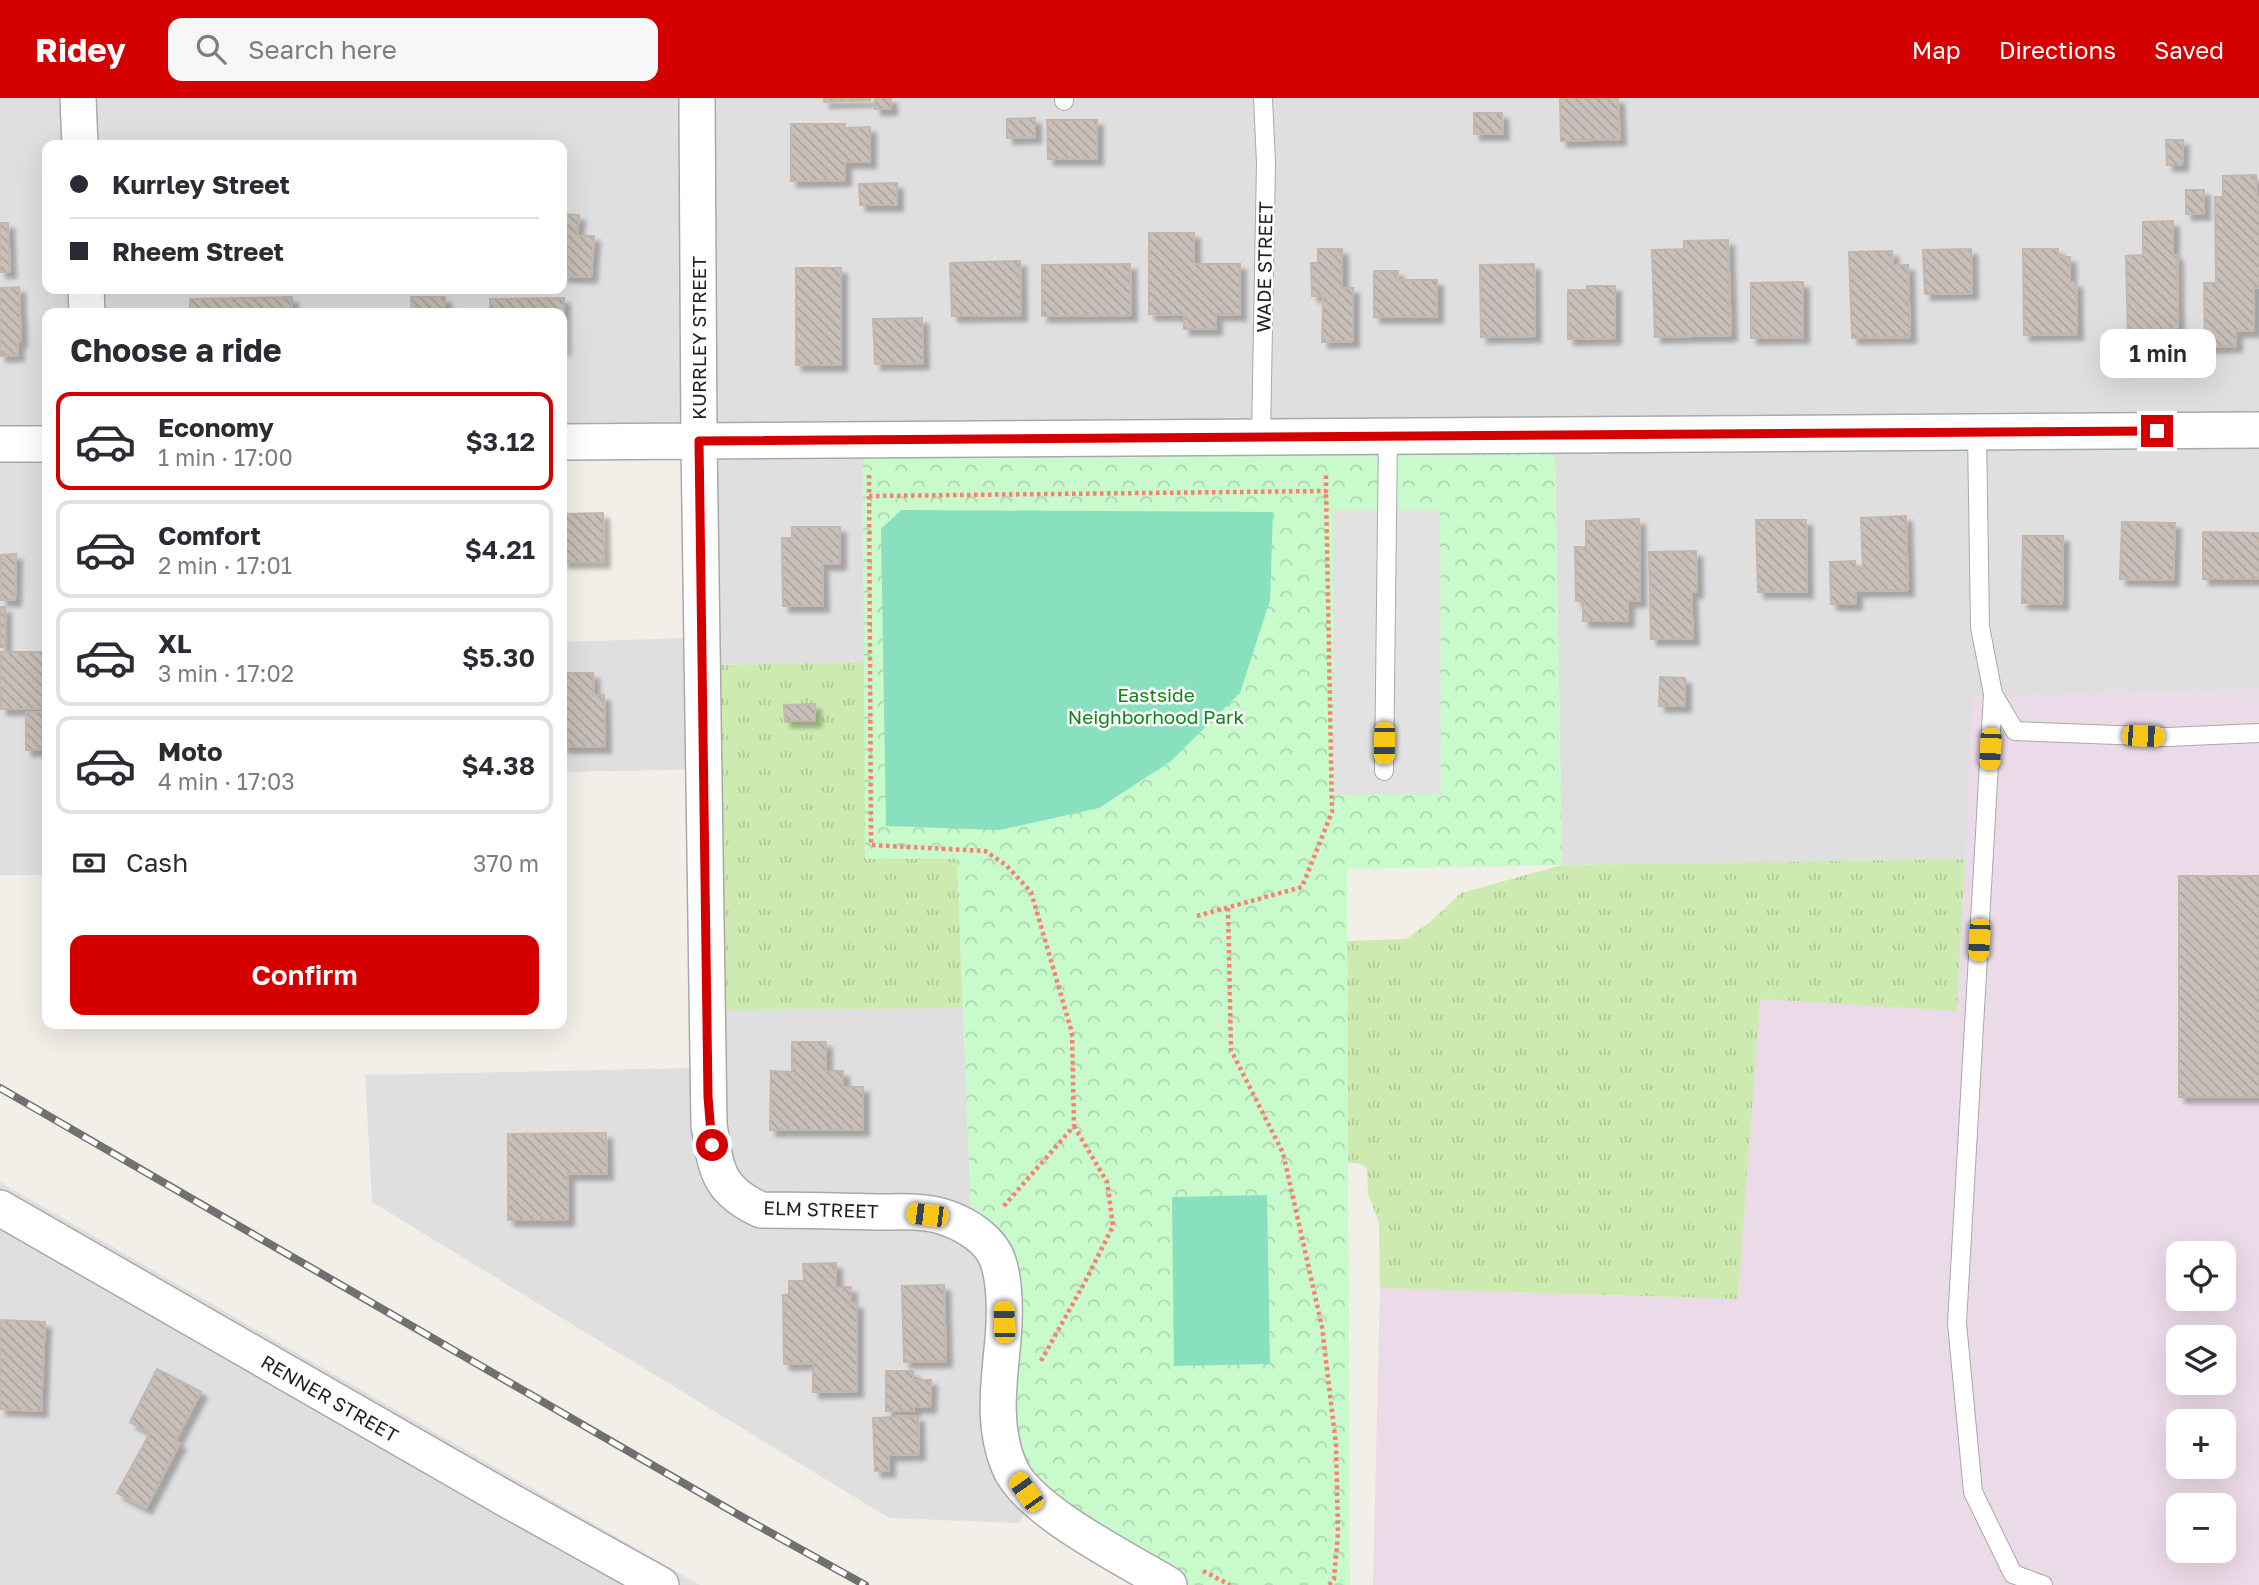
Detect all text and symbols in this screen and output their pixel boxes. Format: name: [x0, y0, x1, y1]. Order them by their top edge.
search box: [168, 18, 658, 81]
text: Ridey: [35, 30, 126, 69]
icon: search: [192, 30, 230, 68]
text: Search here: [248, 34, 397, 65]
text: Map: [1912, 35, 1961, 64]
text: Directions: [1999, 35, 2116, 64]
text: Saved: [2154, 35, 2224, 64]
text: Kurrley Street: [112, 169, 290, 200]
street label: WADE STREET: [1251, 201, 1277, 333]
text: Rheem Street: [112, 236, 284, 267]
street label: KURRLEY STREET: [687, 256, 710, 420]
callout: 1 min: [2099, 330, 2215, 378]
text: Choose a ride: [70, 331, 282, 369]
text: 1 min: [2129, 339, 2187, 367]
icon: car: [74, 410, 137, 473]
text: Economy: [158, 412, 274, 443]
route end: [2141, 415, 2173, 447]
text: $3.12: [465, 426, 535, 457]
text: 1 min · 17:00: [158, 443, 293, 471]
icon: car: [74, 518, 137, 581]
text: Comfort: [158, 520, 261, 551]
text: $4.21: [465, 534, 535, 565]
text: 2 min · 17:01: [158, 551, 292, 579]
icon: car: [74, 626, 137, 689]
text: XL: [158, 628, 192, 659]
text: $5.30: [462, 642, 535, 673]
text: 3 min · 17:02: [158, 659, 294, 687]
park label: Eastside Neighborhood Park: [1068, 683, 1244, 728]
car: [1374, 722, 1395, 764]
car: [2122, 725, 2165, 747]
car: [1979, 727, 2002, 771]
icon: car: [74, 734, 137, 797]
text: Moto: [158, 736, 223, 767]
text: $4.38: [461, 750, 535, 781]
text: 4 min · 17:03: [158, 767, 295, 795]
icon: cash: [70, 844, 108, 882]
text: Cash: [126, 847, 188, 878]
text: 370 m: [473, 849, 539, 877]
car: [1968, 918, 1991, 962]
button: Confirm: [70, 935, 539, 1015]
route start: [696, 1129, 728, 1161]
street label: ELM STREET: [763, 1195, 879, 1223]
car: [905, 1202, 950, 1228]
map controls: [2166, 1241, 2236, 1563]
button: locate: [2166, 1241, 2236, 1311]
car: [993, 1301, 1016, 1343]
button: layers: [2166, 1325, 2236, 1395]
street label: RENNER STREET: [257, 1349, 403, 1447]
button: +: [2166, 1409, 2236, 1479]
car: [1006, 1469, 1047, 1515]
button: −: [2166, 1493, 2236, 1563]

